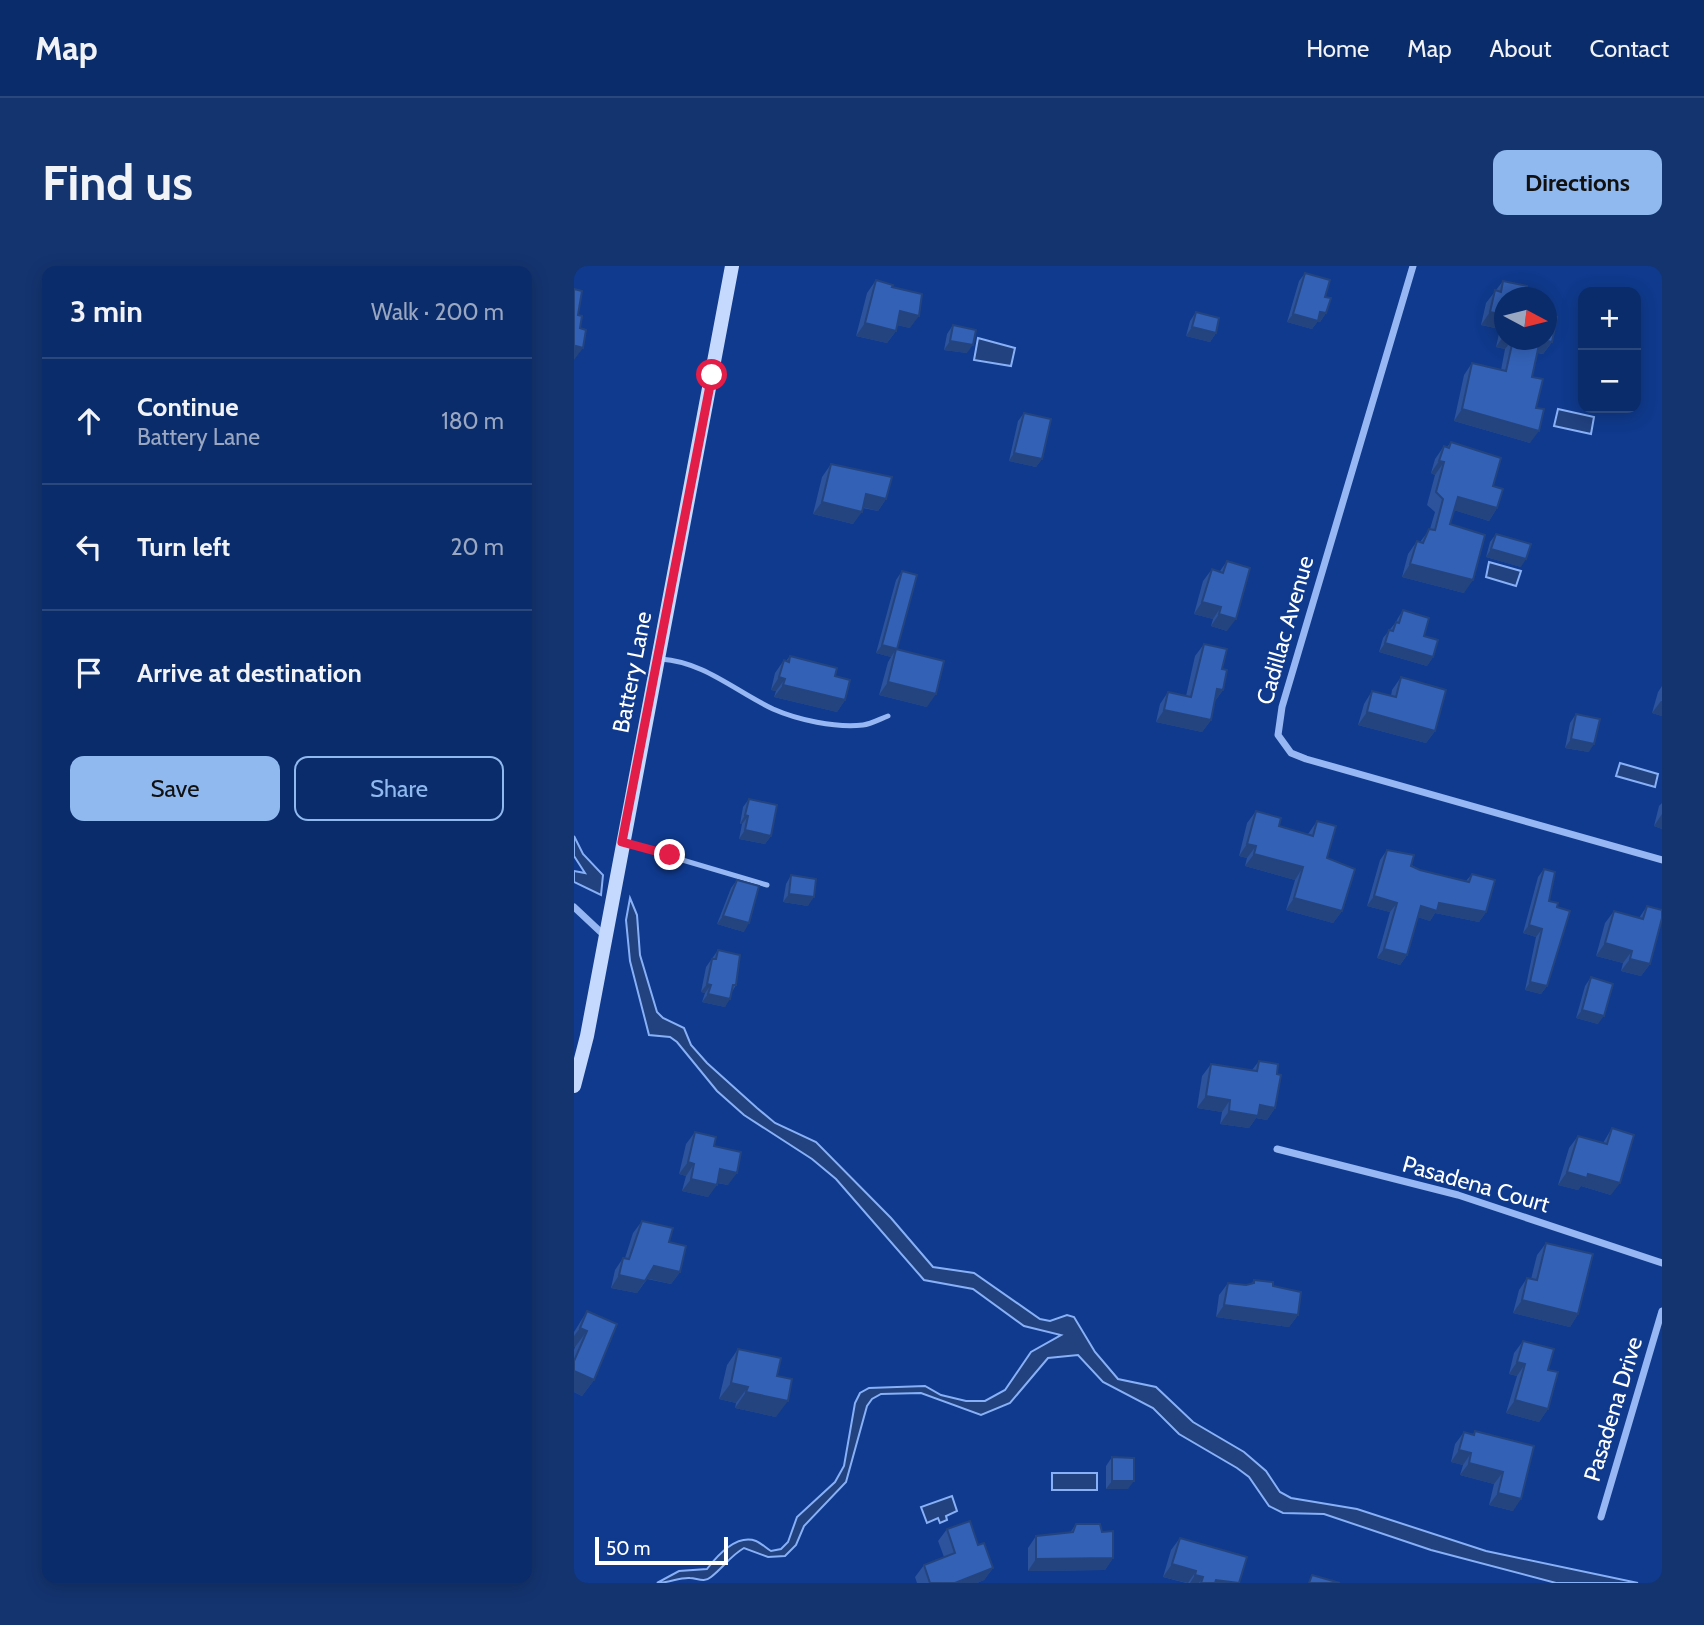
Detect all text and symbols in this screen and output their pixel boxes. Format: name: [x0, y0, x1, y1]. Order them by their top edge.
text: Map: [35, 28, 98, 68]
text: Home: [1306, 34, 1369, 63]
text: Map: [1407, 34, 1452, 63]
text: About: [1490, 34, 1552, 63]
text: Contact: [1590, 34, 1669, 63]
button: Directions: [1493, 150, 1662, 215]
text: Find us: [42, 153, 193, 212]
north arrow: [1494, 287, 1557, 350]
map controls: [1578, 287, 1641, 413]
button: +: [1578, 287, 1641, 350]
text: 3 min: [70, 293, 143, 330]
text: Walk · 200 m: [371, 298, 504, 326]
button: −: [1578, 350, 1641, 413]
route start: [696, 359, 727, 390]
text: Continue: [137, 391, 239, 423]
icon: ahead: [70, 402, 108, 440]
text: 180 m: [441, 407, 504, 435]
text: Battery Lane: [137, 423, 260, 451]
icon: left: [70, 528, 108, 566]
text: Turn left: [137, 531, 230, 563]
text: 20 m: [451, 533, 504, 561]
street label: Cadillac Avenue: [1250, 552, 1320, 708]
street label: Battery Lane: [607, 609, 658, 735]
icon: arrive: [70, 654, 108, 692]
text: Arrive at destination: [137, 657, 362, 689]
button: Save: [70, 756, 280, 821]
button: Share: [294, 756, 504, 821]
route end: [654, 839, 685, 870]
street label: Pasadena Court: [1399, 1150, 1553, 1218]
street label: Pasadena Drive: [1578, 1333, 1648, 1485]
scale bar: [595, 1534, 728, 1566]
text: 50 m: [606, 1537, 650, 1560]

